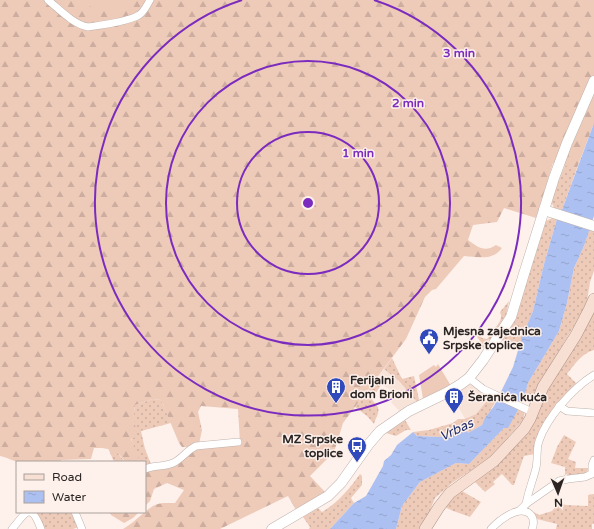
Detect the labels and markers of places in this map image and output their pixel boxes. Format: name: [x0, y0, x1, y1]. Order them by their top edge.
centre of rings: [301, 196, 315, 210]
place label: Mjesna zajednica Srpske toplice: [443, 324, 541, 353]
public building icon: Mjesna zajednica Srpske toplice: [418, 327, 440, 355]
place label: Ferijalni dom Brioni: [350, 373, 412, 401]
building icon: Ferijalni dom Brioni: [325, 376, 347, 404]
building icon: Šeranića kuća: [443, 386, 465, 414]
place label: Šeranića kuća: [468, 390, 547, 404]
place label: MZ Srpske toplice: [282, 432, 343, 461]
bus stop icon: MZ Srpske toplice: [346, 435, 368, 463]

